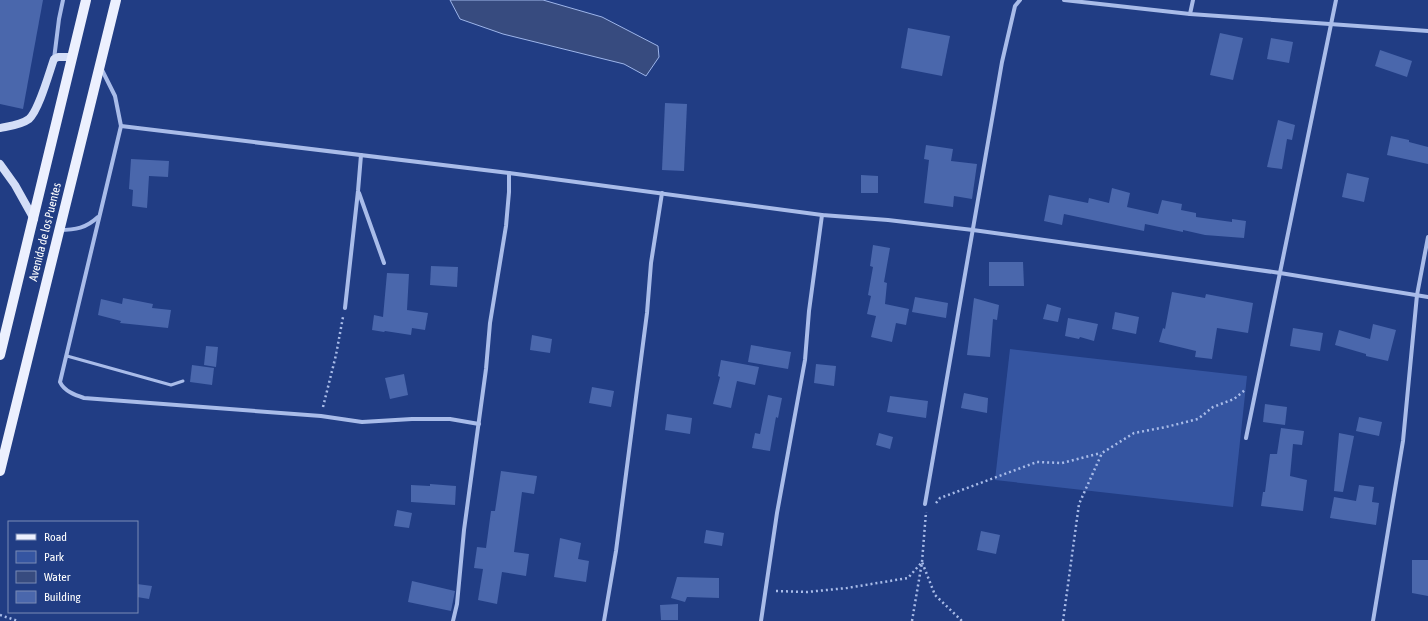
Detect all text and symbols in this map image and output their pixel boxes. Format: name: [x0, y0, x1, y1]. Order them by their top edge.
street label: Avenida de los Puentes: [26, 181, 64, 283]
legend: [8, 521, 138, 613]
text: Road: [44, 530, 67, 544]
text: Park: [44, 550, 65, 564]
text: Water: [44, 570, 71, 584]
text: Building: [44, 590, 82, 604]

